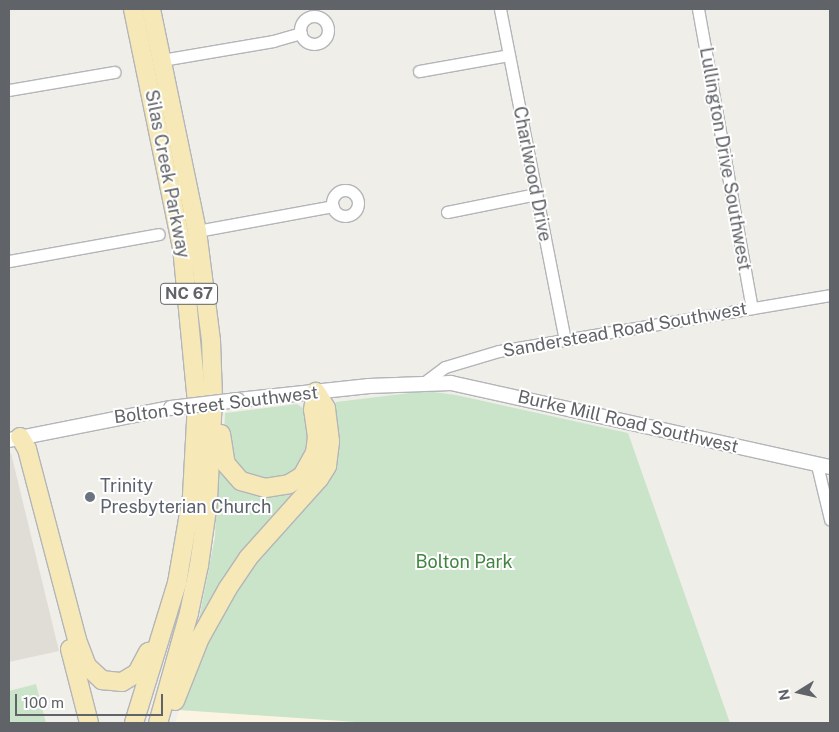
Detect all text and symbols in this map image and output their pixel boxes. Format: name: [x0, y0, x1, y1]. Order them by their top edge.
street label: Lullington Drive Southwest: [695, 46, 755, 272]
street label: Silas Creek Parkway: [140, 88, 194, 260]
street label: Charlwood Drive: [508, 105, 556, 243]
road number: NC 67: [159, 280, 219, 308]
street label: Sanderstead Road Southwest: [501, 298, 749, 362]
street label: Bolton Street Southwest: [113, 382, 319, 428]
street label: Burke Mill Road Southwest: [515, 386, 741, 458]
place label: Trinity Presbyterian Church: [100, 476, 271, 518]
marker: Trinity Presbyterian Church: [84, 491, 96, 503]
park label: Bolton Park: [415, 551, 513, 573]
north arrow: [774, 667, 824, 717]
scale bar: [18, 684, 165, 716]
text: N: [775, 688, 793, 701]
text: 100 m: [23, 694, 64, 711]

